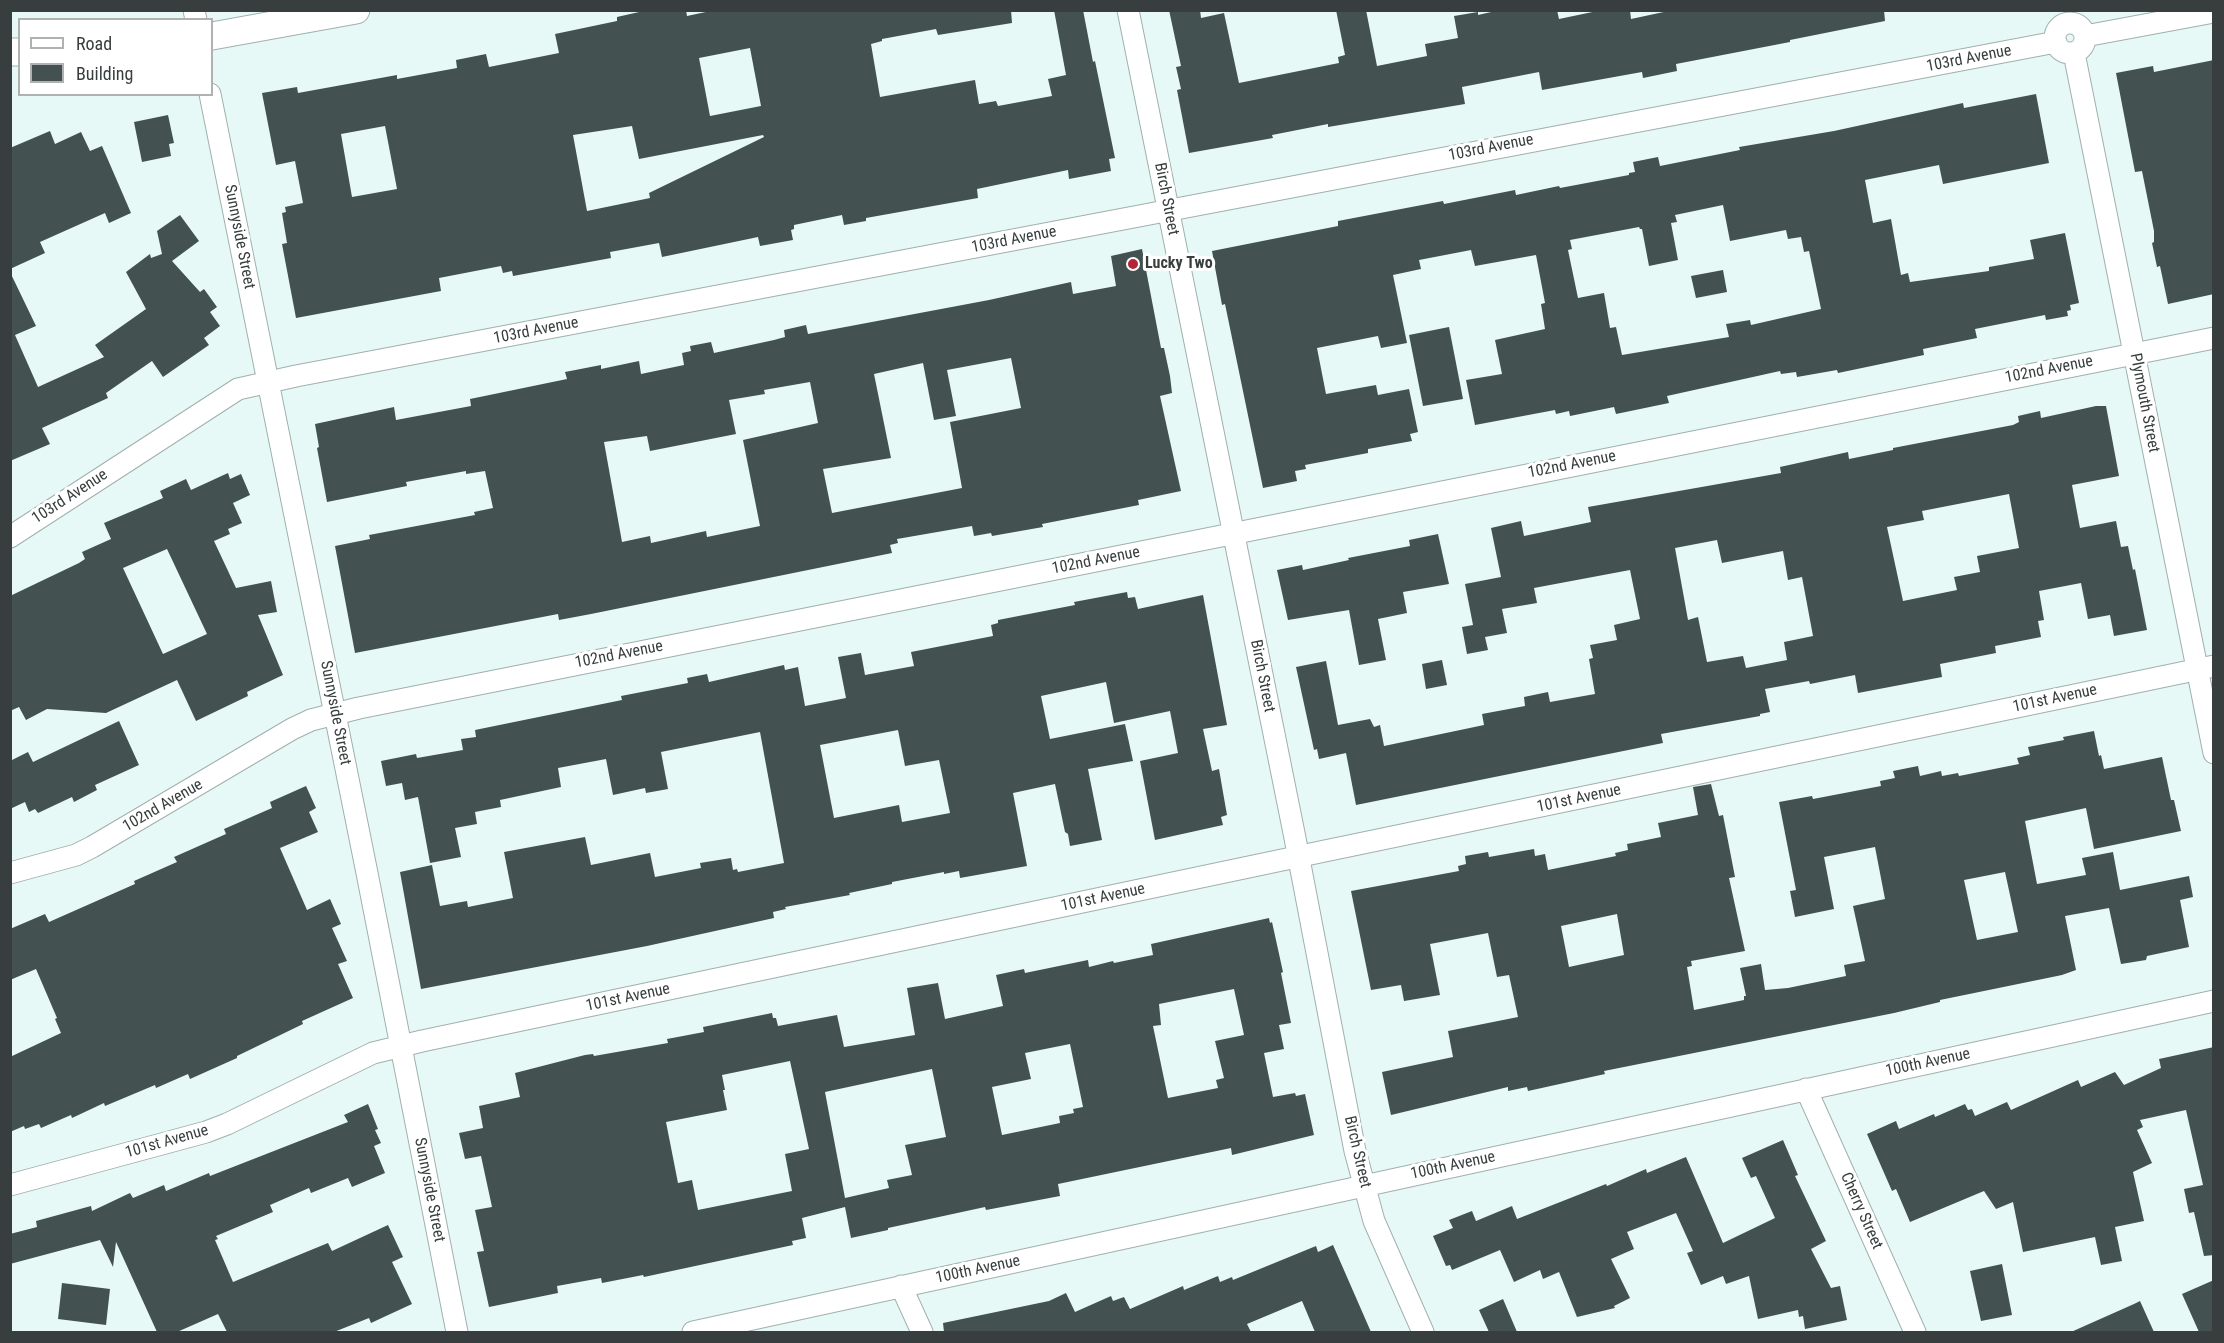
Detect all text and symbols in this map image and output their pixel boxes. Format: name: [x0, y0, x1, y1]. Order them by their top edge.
legend: [18, 18, 213, 96]
text: Road: [76, 33, 112, 54]
street label: 103rd Avenue: [1925, 41, 2013, 77]
text: Building: [76, 63, 133, 84]
street label: 103rd Avenue: [1447, 130, 1535, 166]
street label: Birch Street: [1150, 161, 1182, 237]
street label: Sunnyside Street: [219, 183, 259, 291]
street label: 103rd Avenue: [970, 222, 1058, 258]
place label: Lucky Two: [1145, 254, 1213, 274]
marker: Lucky Two: [1126, 257, 1140, 271]
street label: 103rd Avenue: [492, 313, 580, 349]
street label: 102nd Avenue: [2003, 352, 2095, 388]
street label: Plymouth Street: [2125, 352, 2163, 454]
street label: 102nd Avenue: [1526, 447, 1618, 483]
street label: 103rd Avenue: [29, 466, 111, 528]
street label: 102nd Avenue: [1050, 543, 1142, 579]
street label: 102nd Avenue: [573, 637, 665, 673]
street label: Birch Street: [1246, 638, 1278, 714]
street label: Sunnyside Street: [315, 659, 355, 767]
street label: 101st Avenue: [2011, 681, 2099, 717]
street label: 102nd Avenue: [120, 775, 206, 837]
street label: 101st Avenue: [1535, 781, 1623, 817]
street label: 101st Avenue: [1059, 880, 1147, 916]
street label: 101st Avenue: [584, 980, 672, 1016]
street label: 100th Avenue: [1884, 1045, 1972, 1081]
street label: Birch Street: [1339, 1114, 1375, 1190]
street label: 101st Avenue: [123, 1121, 211, 1163]
street label: Sunnyside Street: [409, 1136, 449, 1244]
street label: 100th Avenue: [1409, 1148, 1497, 1184]
street label: Cherry Street: [1836, 1170, 1886, 1252]
street label: 100th Avenue: [934, 1252, 1022, 1288]

